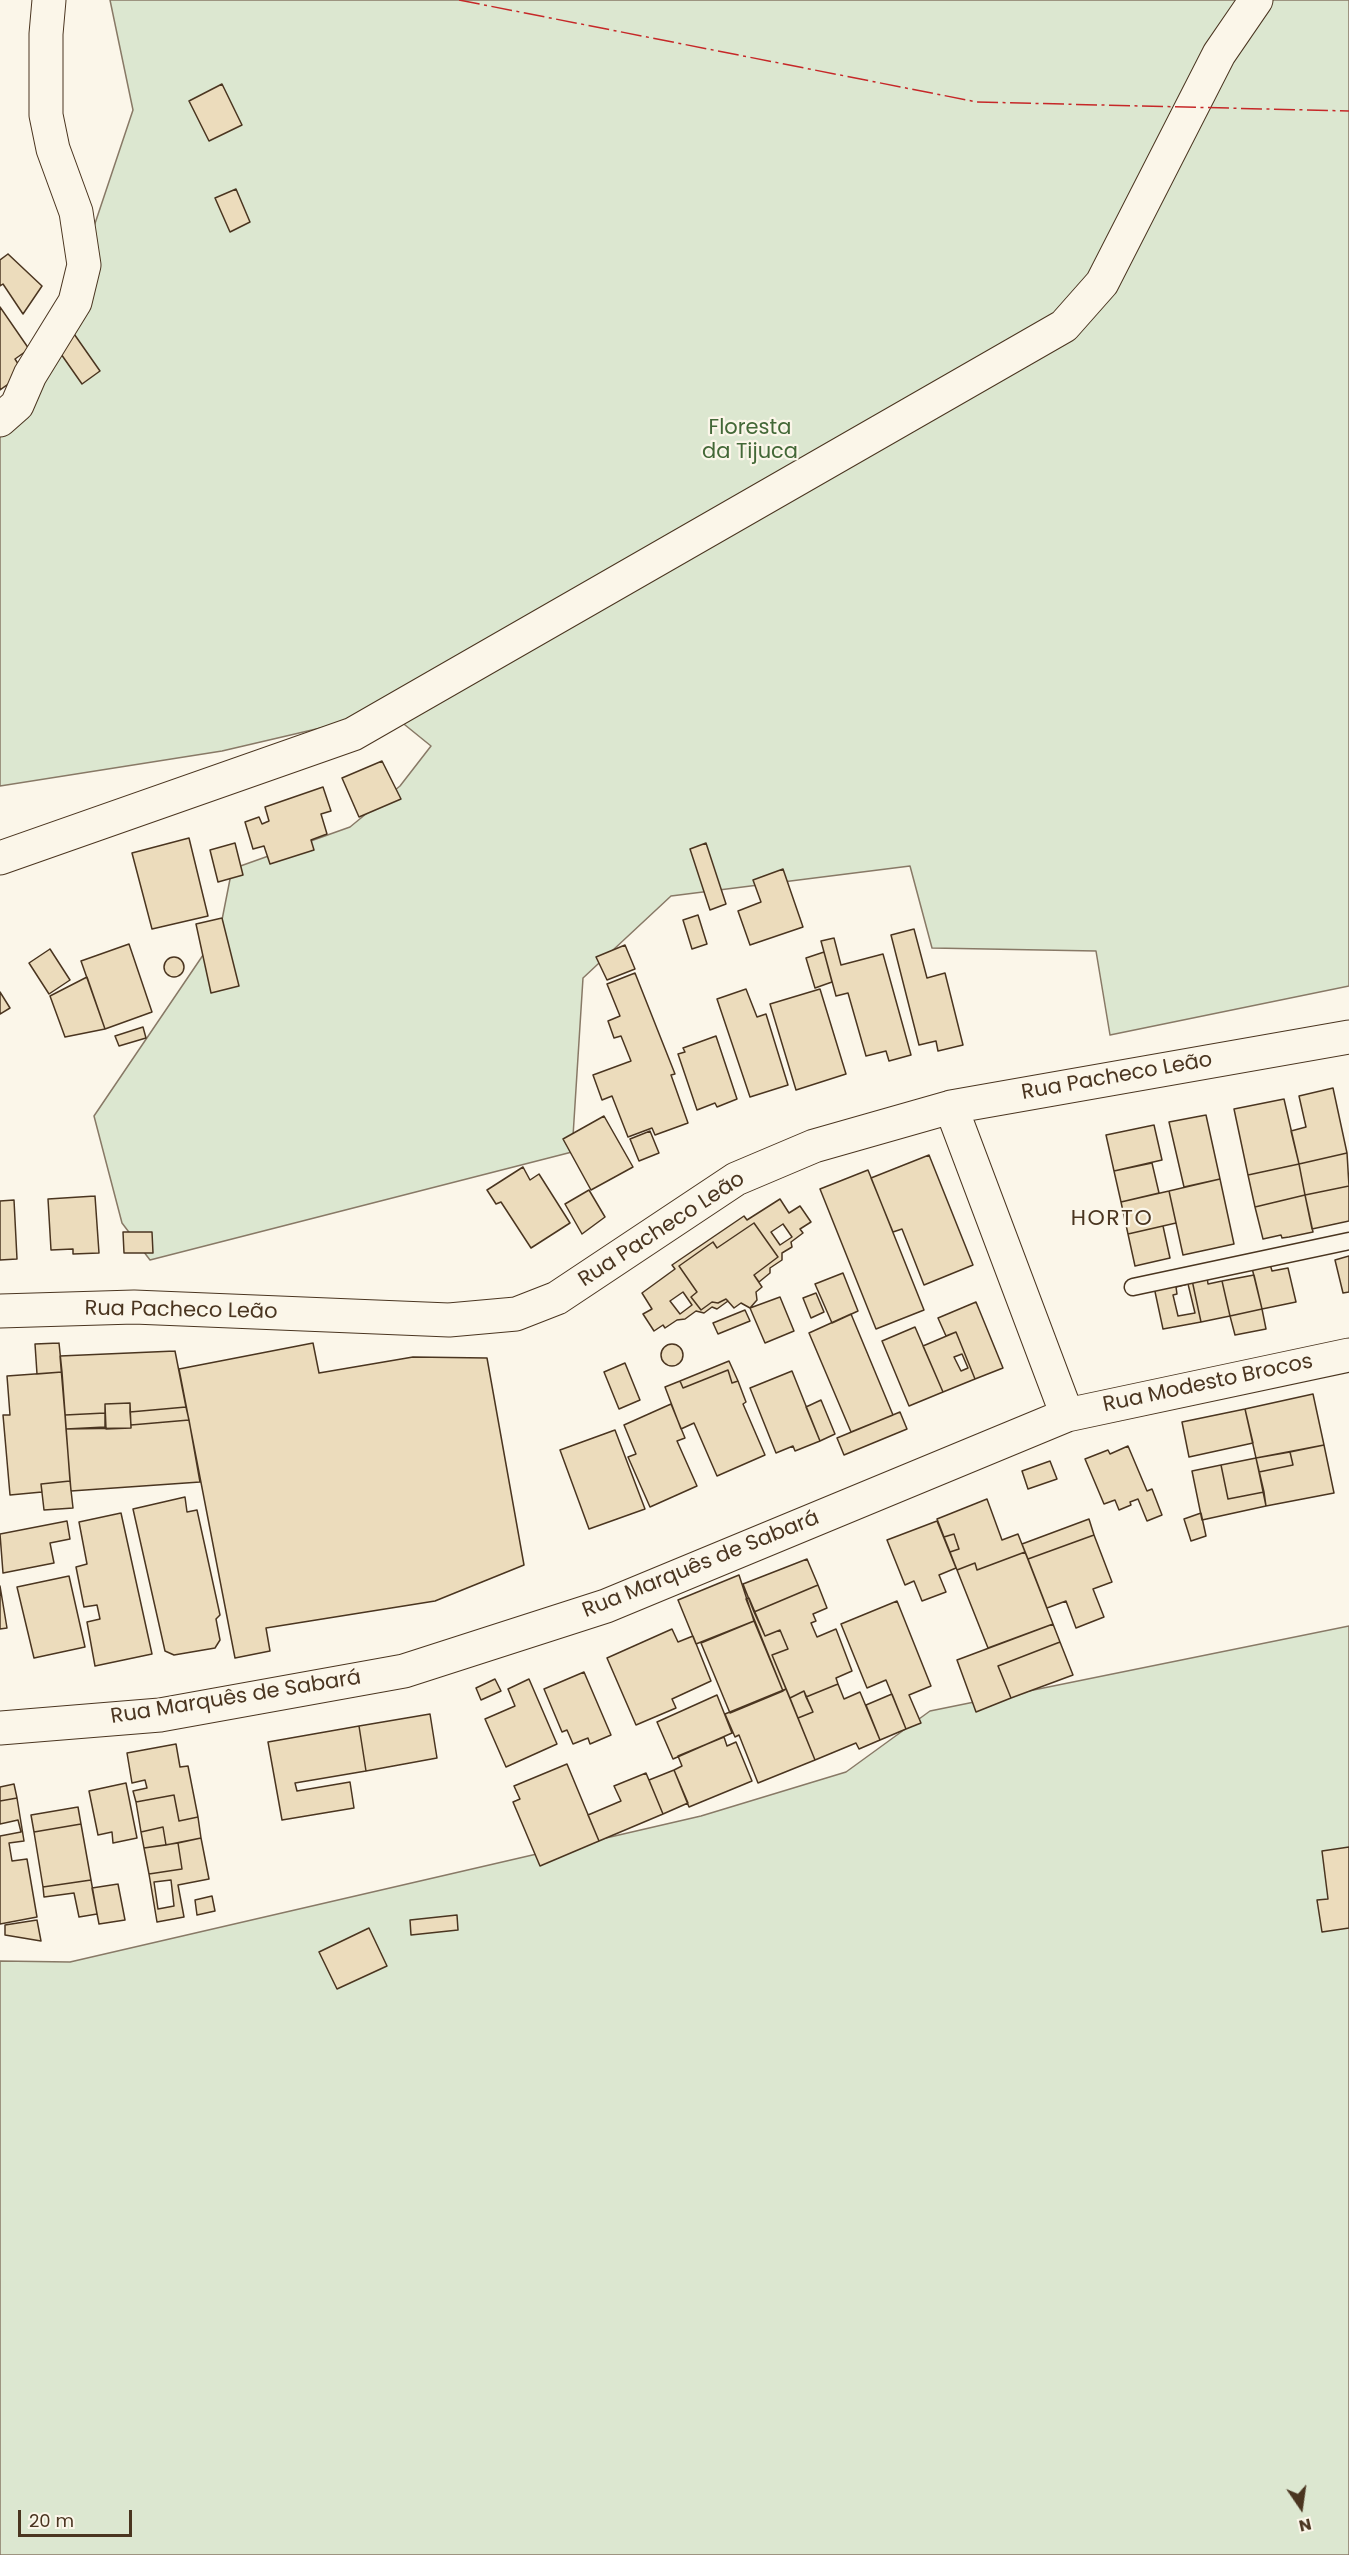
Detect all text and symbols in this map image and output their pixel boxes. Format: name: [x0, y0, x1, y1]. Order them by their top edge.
park label: Floresta da Tijuca: [702, 416, 798, 466]
street label: Rua Pacheco Leão: [1020, 1048, 1214, 1106]
street label: Rua Pacheco Leão: [574, 1167, 750, 1293]
district label: HORTO: [1071, 1206, 1153, 1232]
street label: Rua Pacheco Leão: [84, 1297, 278, 1325]
street label: Rua Modesto Brocos: [1101, 1349, 1315, 1419]
street label: Rua Marquês de Sabará: [579, 1506, 823, 1624]
street label: Rua Marquês de Sabará: [109, 1666, 363, 1730]
north arrow: [1271, 2477, 1331, 2537]
scale bar: [21, 2498, 135, 2536]
text: 20 m: [29, 2508, 74, 2533]
text: N: [1297, 2512, 1314, 2538]

